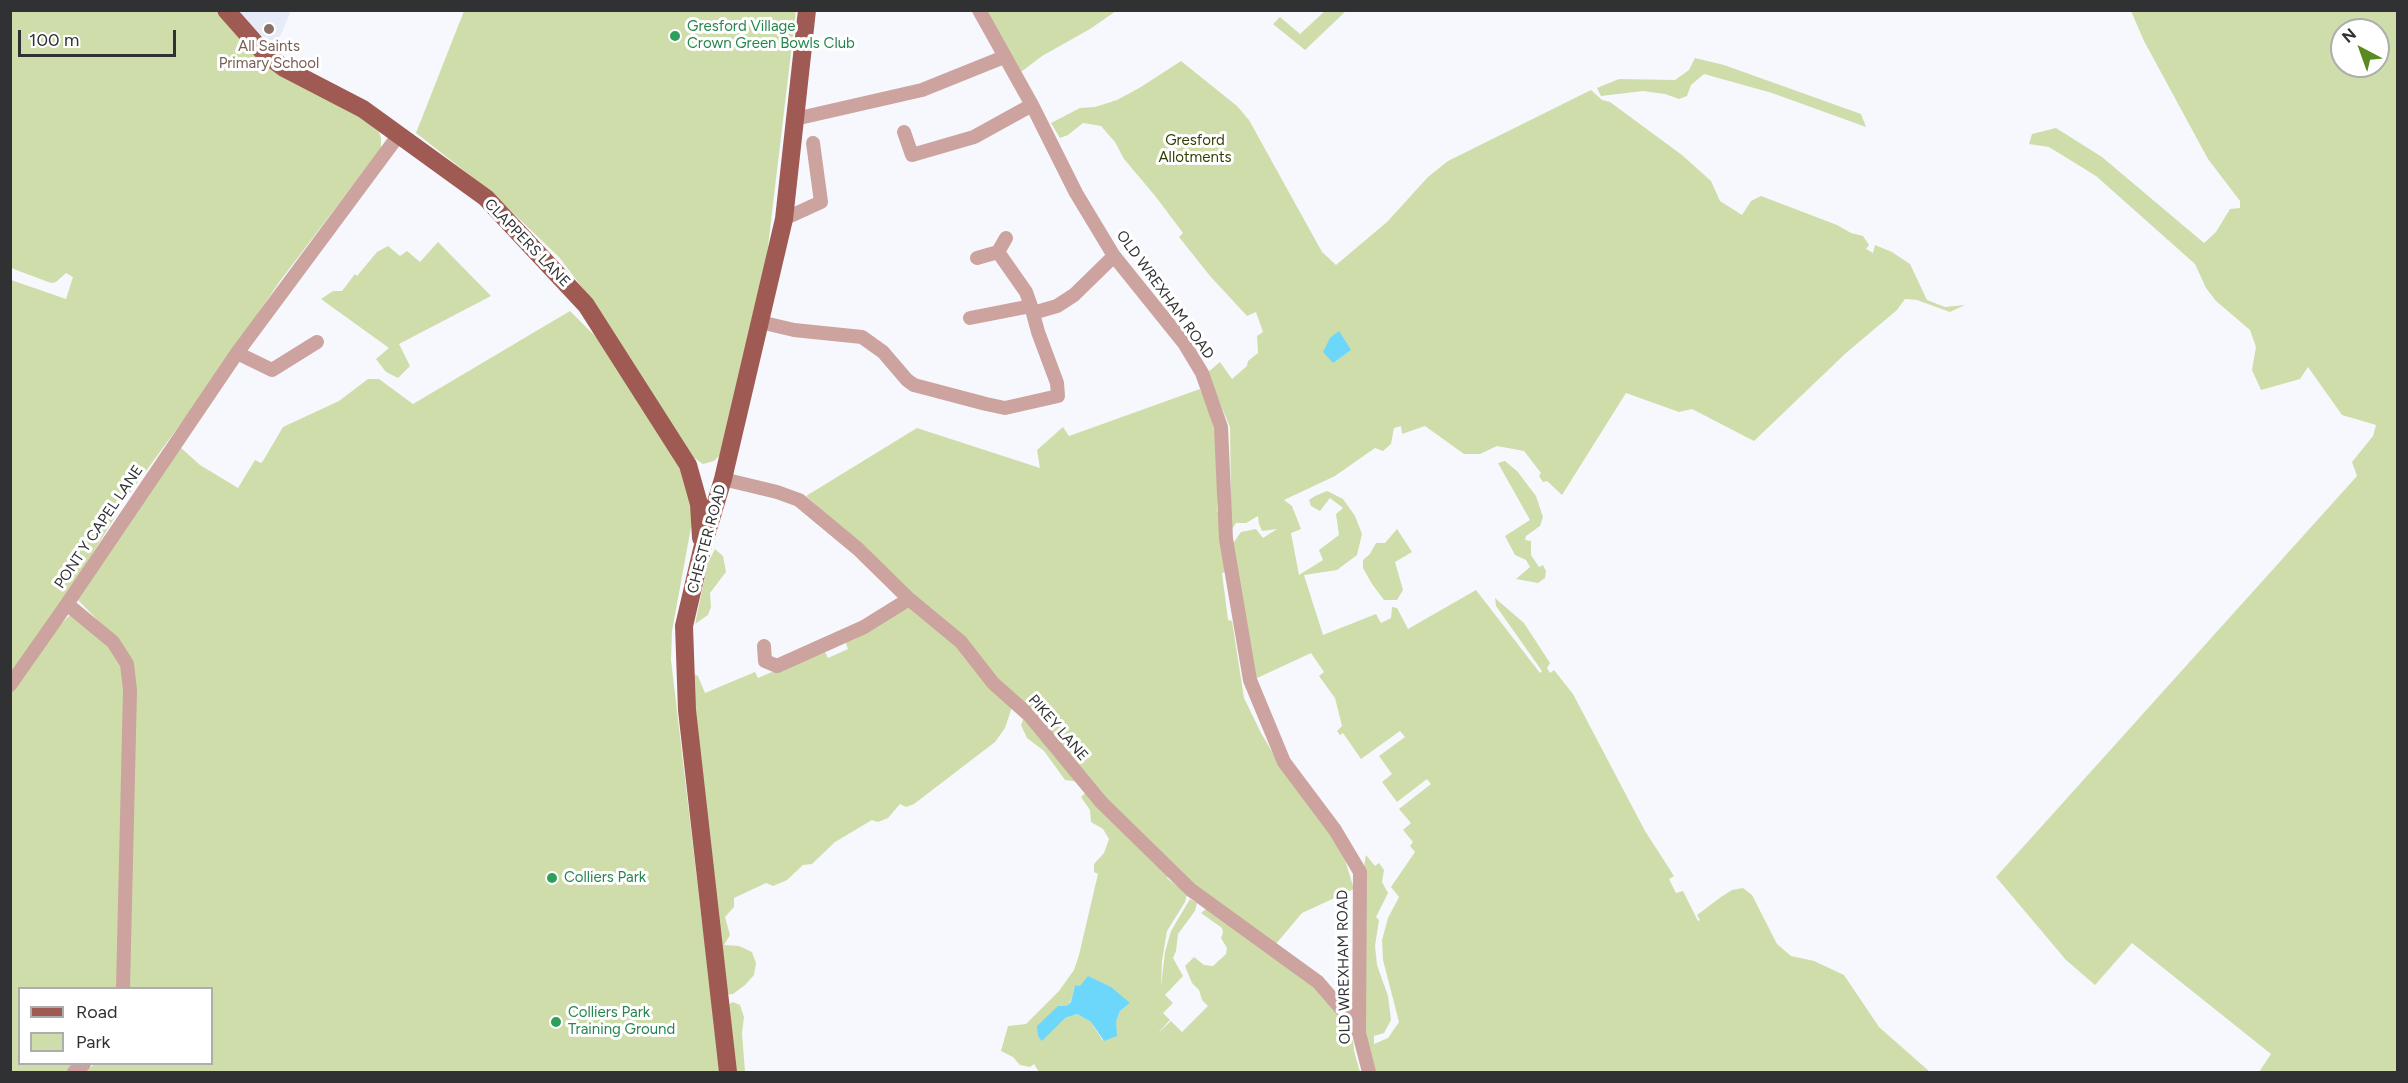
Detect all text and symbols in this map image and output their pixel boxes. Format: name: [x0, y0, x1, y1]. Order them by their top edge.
scale bar: [21, 18, 178, 56]
place label: Gresford Village Crown Green Bowls Club: [687, 18, 855, 53]
north arrow: [2330, 18, 2390, 78]
marker: All Saints Primary School: [262, 22, 276, 36]
text: N: [2338, 24, 2360, 47]
text: 100 m: [29, 29, 79, 51]
marker: Gresford Village Crown Green Bowls Club: [668, 29, 682, 43]
place label: All Saints Primary School: [219, 38, 319, 73]
park label: Gresford Allotments: [1158, 132, 1232, 167]
street label: CLAPPERS LANE: [480, 195, 574, 291]
street label: OLD WREXHAM ROAD: [1112, 227, 1218, 363]
street label: PONT Y CAPEL LANE: [51, 462, 147, 592]
street label: CHESTER ROAD: [684, 483, 730, 595]
street label: PIKEY LANE: [1024, 691, 1092, 765]
place label: Colliers Park: [564, 869, 646, 887]
marker: Colliers Park: [545, 871, 559, 885]
street label: OLD WREXHAM ROAD: [1334, 890, 1354, 1044]
legend: [18, 987, 213, 1065]
text: Road: [76, 1001, 117, 1023]
place label: Colliers Park Training Ground: [568, 1004, 675, 1039]
marker: Colliers Park Training Ground: [549, 1015, 563, 1029]
text: Park: [76, 1031, 110, 1053]

